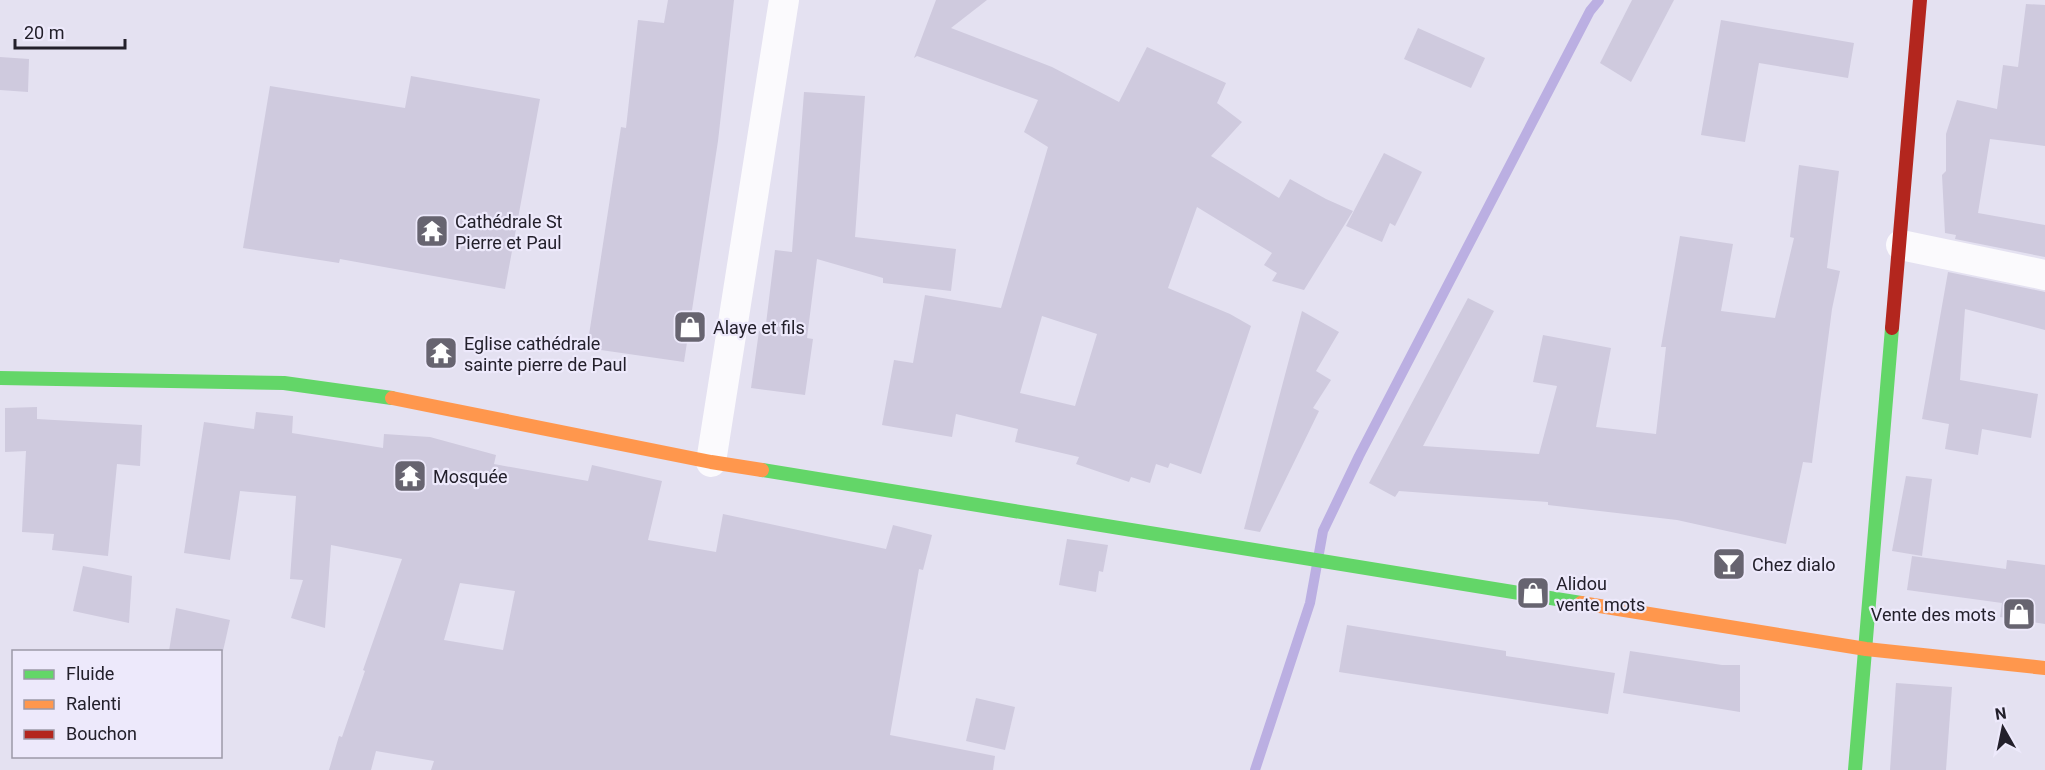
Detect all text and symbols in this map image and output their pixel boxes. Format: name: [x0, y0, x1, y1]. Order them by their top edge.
scale bar: [15, 12, 124, 50]
text: 20 m: [24, 22, 64, 43]
place label: Cathédrale St Pierre et Paul: [455, 211, 563, 253]
temple icon: Cathédrale St Pierre et Paul: [414, 213, 450, 249]
shop icon: Alaye et fils: [672, 309, 708, 345]
place label: Alaye et fils: [713, 317, 805, 338]
place label: Eglise cathédrale sainte pierre de Paul: [464, 333, 627, 375]
temple icon: Eglise cathédrale sainte pierre de Paul: [423, 335, 459, 371]
temple icon: Mosquée: [392, 458, 428, 494]
place label: Mosquée: [433, 466, 508, 487]
bar icon: Chez dialo: [1711, 546, 1747, 582]
place label: Chez dialo: [1752, 554, 1836, 575]
place label: Alidou vente mots: [1556, 573, 1645, 615]
shop icon: Alidou vente mots: [1515, 575, 1551, 611]
shop icon: Vente des mots: [2001, 596, 2037, 632]
place label: Vente des mots: [1871, 604, 1996, 625]
legend: [12, 650, 222, 758]
text: Fluide: [66, 663, 114, 684]
text: Ralenti: [66, 693, 121, 714]
north arrow: [1973, 698, 2033, 758]
text: N: [1994, 703, 2008, 724]
text: Bouchon: [66, 723, 137, 744]

